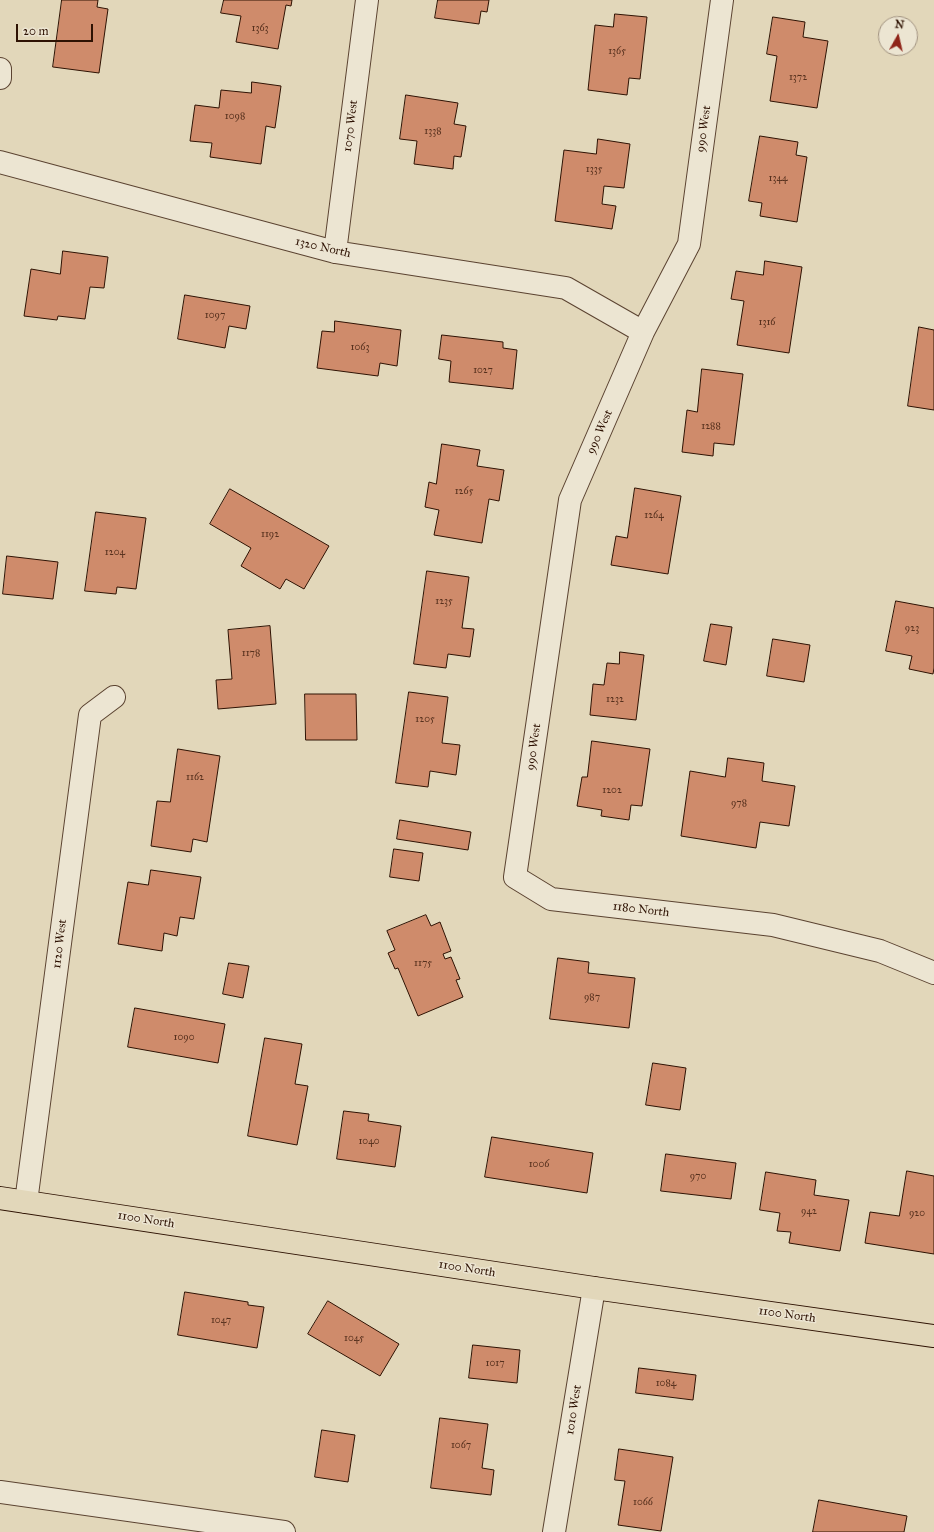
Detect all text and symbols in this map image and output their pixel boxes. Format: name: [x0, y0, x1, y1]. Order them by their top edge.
scale bar: [18, 16, 95, 42]
north arrow: [878, 16, 918, 56]
text: N: [894, 18, 905, 32]
house number: 1363: [251, 23, 269, 35]
text: 20 m: [23, 24, 49, 38]
house number: 1365: [608, 46, 626, 58]
house number: 1372: [789, 72, 807, 84]
street label: 1070 West: [341, 99, 361, 153]
street label: 990 West: [694, 105, 714, 153]
house number: 1098: [225, 111, 245, 123]
house number: 1338: [424, 126, 442, 138]
house number: 1335: [586, 164, 602, 176]
house number: 1344: [768, 173, 788, 185]
street label: 1320 North: [294, 235, 352, 261]
house number: 1097: [205, 310, 225, 322]
house number: 1316: [759, 317, 775, 329]
house number: 1063: [351, 342, 369, 354]
house number: 1027: [473, 365, 493, 377]
street label: 990 West: [584, 408, 616, 456]
house number: 1288: [701, 421, 721, 433]
house number: 1265: [455, 486, 473, 498]
house number: 1264: [644, 510, 664, 522]
house number: 1192: [261, 529, 279, 541]
house number: 1204: [105, 547, 125, 559]
house number: 1235: [435, 596, 453, 608]
house number: 923: [905, 623, 919, 635]
house number: 1178: [242, 648, 260, 660]
house number: 1232: [606, 694, 624, 706]
house number: 1205: [415, 714, 435, 726]
street label: 990 West: [524, 723, 544, 771]
house number: 1162: [186, 772, 204, 784]
house number: 1202: [602, 785, 622, 797]
house number: 978: [731, 798, 747, 810]
street label: 1180 North: [612, 899, 670, 921]
street label: 1120 West: [50, 919, 70, 969]
house number: 1175: [414, 958, 432, 970]
house number: 987: [584, 992, 600, 1004]
house number: 1090: [174, 1032, 194, 1044]
house number: 1040: [358, 1136, 380, 1148]
house number: 1006: [529, 1159, 549, 1171]
house number: 970: [690, 1171, 706, 1183]
house number: 942: [801, 1206, 817, 1218]
street label: 1100 North: [116, 1208, 176, 1232]
house number: 920: [909, 1208, 925, 1220]
street label: 1100 North: [437, 1257, 497, 1281]
street label: 1100 North: [758, 1304, 816, 1326]
house number: 1047: [211, 1315, 231, 1327]
house number: 1045: [344, 1333, 364, 1345]
house number: 1017: [486, 1358, 504, 1370]
house number: 1084: [656, 1378, 676, 1390]
street label: 1010 West: [563, 1384, 585, 1436]
house number: 1067: [451, 1440, 471, 1452]
house number: 1066: [633, 1497, 653, 1509]

